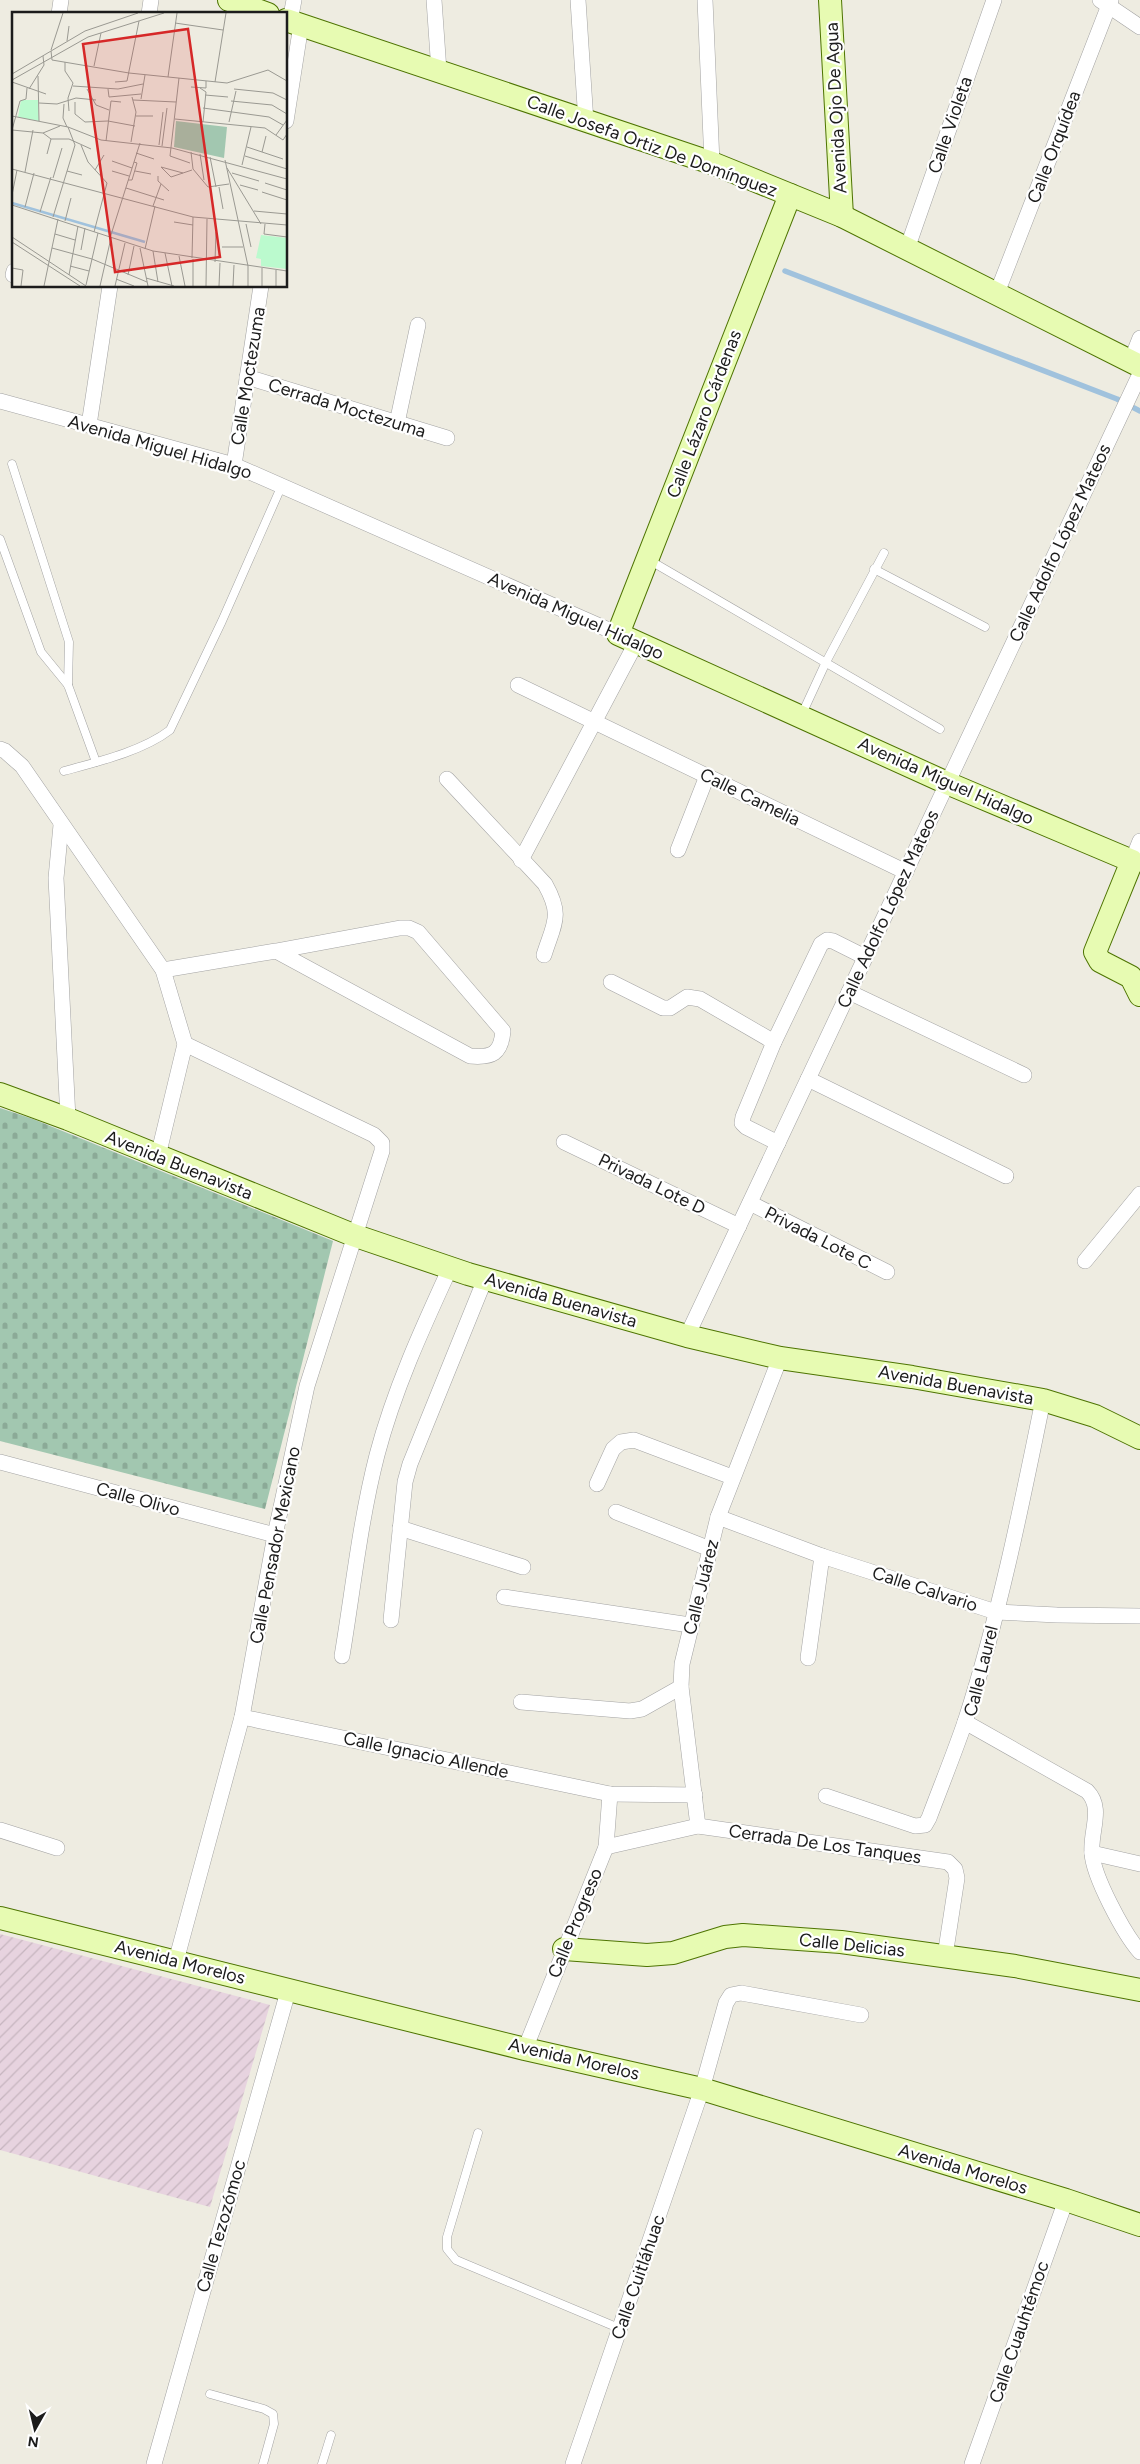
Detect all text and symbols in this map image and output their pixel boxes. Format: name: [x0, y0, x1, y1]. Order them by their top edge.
inset map: [12, 12, 288, 288]
street label: Avenida Ojo De Agua: [821, 22, 851, 194]
street label: Calle Violeta: [923, 74, 977, 176]
street label: Calle Orquídea: [1022, 88, 1086, 206]
street label: Calle Josefa Ortiz De Domínguez: [524, 90, 780, 202]
street label: Calle Moctezuma: [226, 305, 270, 447]
street label: Calle Lázaro Cárdenas: [662, 327, 746, 501]
street label: Cerrada Moctezuma: [266, 374, 428, 442]
street label: Avenida Miguel Hidalgo: [66, 410, 254, 484]
street label: Calle Adolfo López Mateos: [1004, 440, 1116, 646]
street label: Avenida Miguel Hidalgo: [485, 567, 667, 665]
street label: Avenida Miguel Hidalgo: [855, 732, 1037, 830]
street label: Calle Camelia: [696, 763, 804, 831]
street label: Calle Adolfo López Mateos: [832, 806, 944, 1012]
street label: Avenida Buenavista: [102, 1125, 256, 1205]
street label: Privada Lote D: [595, 1149, 709, 1219]
street label: Privada Lote C: [761, 1202, 875, 1274]
street label: Avenida Buenavista: [482, 1268, 640, 1332]
street label: Avenida Buenavista: [877, 1361, 1035, 1409]
street label: Calle Pensador Mexicano: [245, 1444, 305, 1646]
street label: Calle Olivo: [94, 1477, 182, 1521]
street label: Calle Juárez: [679, 1537, 724, 1637]
street label: Calle Calvario: [870, 1562, 980, 1616]
street label: Calle Laurel: [959, 1623, 1003, 1719]
street label: Calle Ignacio Allende: [341, 1727, 511, 1783]
street label: Cerrada De Los Tanques: [727, 1820, 923, 1868]
street label: Calle Progreso: [543, 1865, 607, 1981]
street label: Calle Delicias: [798, 1929, 906, 1961]
street label: Avenida Morelos: [112, 1935, 248, 1989]
street label: Avenida Morelos: [506, 2033, 642, 2085]
street label: Avenida Morelos: [896, 2139, 1030, 2199]
street label: Calle Tezozómoc: [192, 2157, 251, 2295]
street label: Calle Cuitláhuac: [606, 2211, 670, 2342]
street label: Calle Cuauhtémoc: [984, 2258, 1054, 2406]
north arrow: [10, 2404, 60, 2454]
text: N: [27, 2432, 40, 2451]

